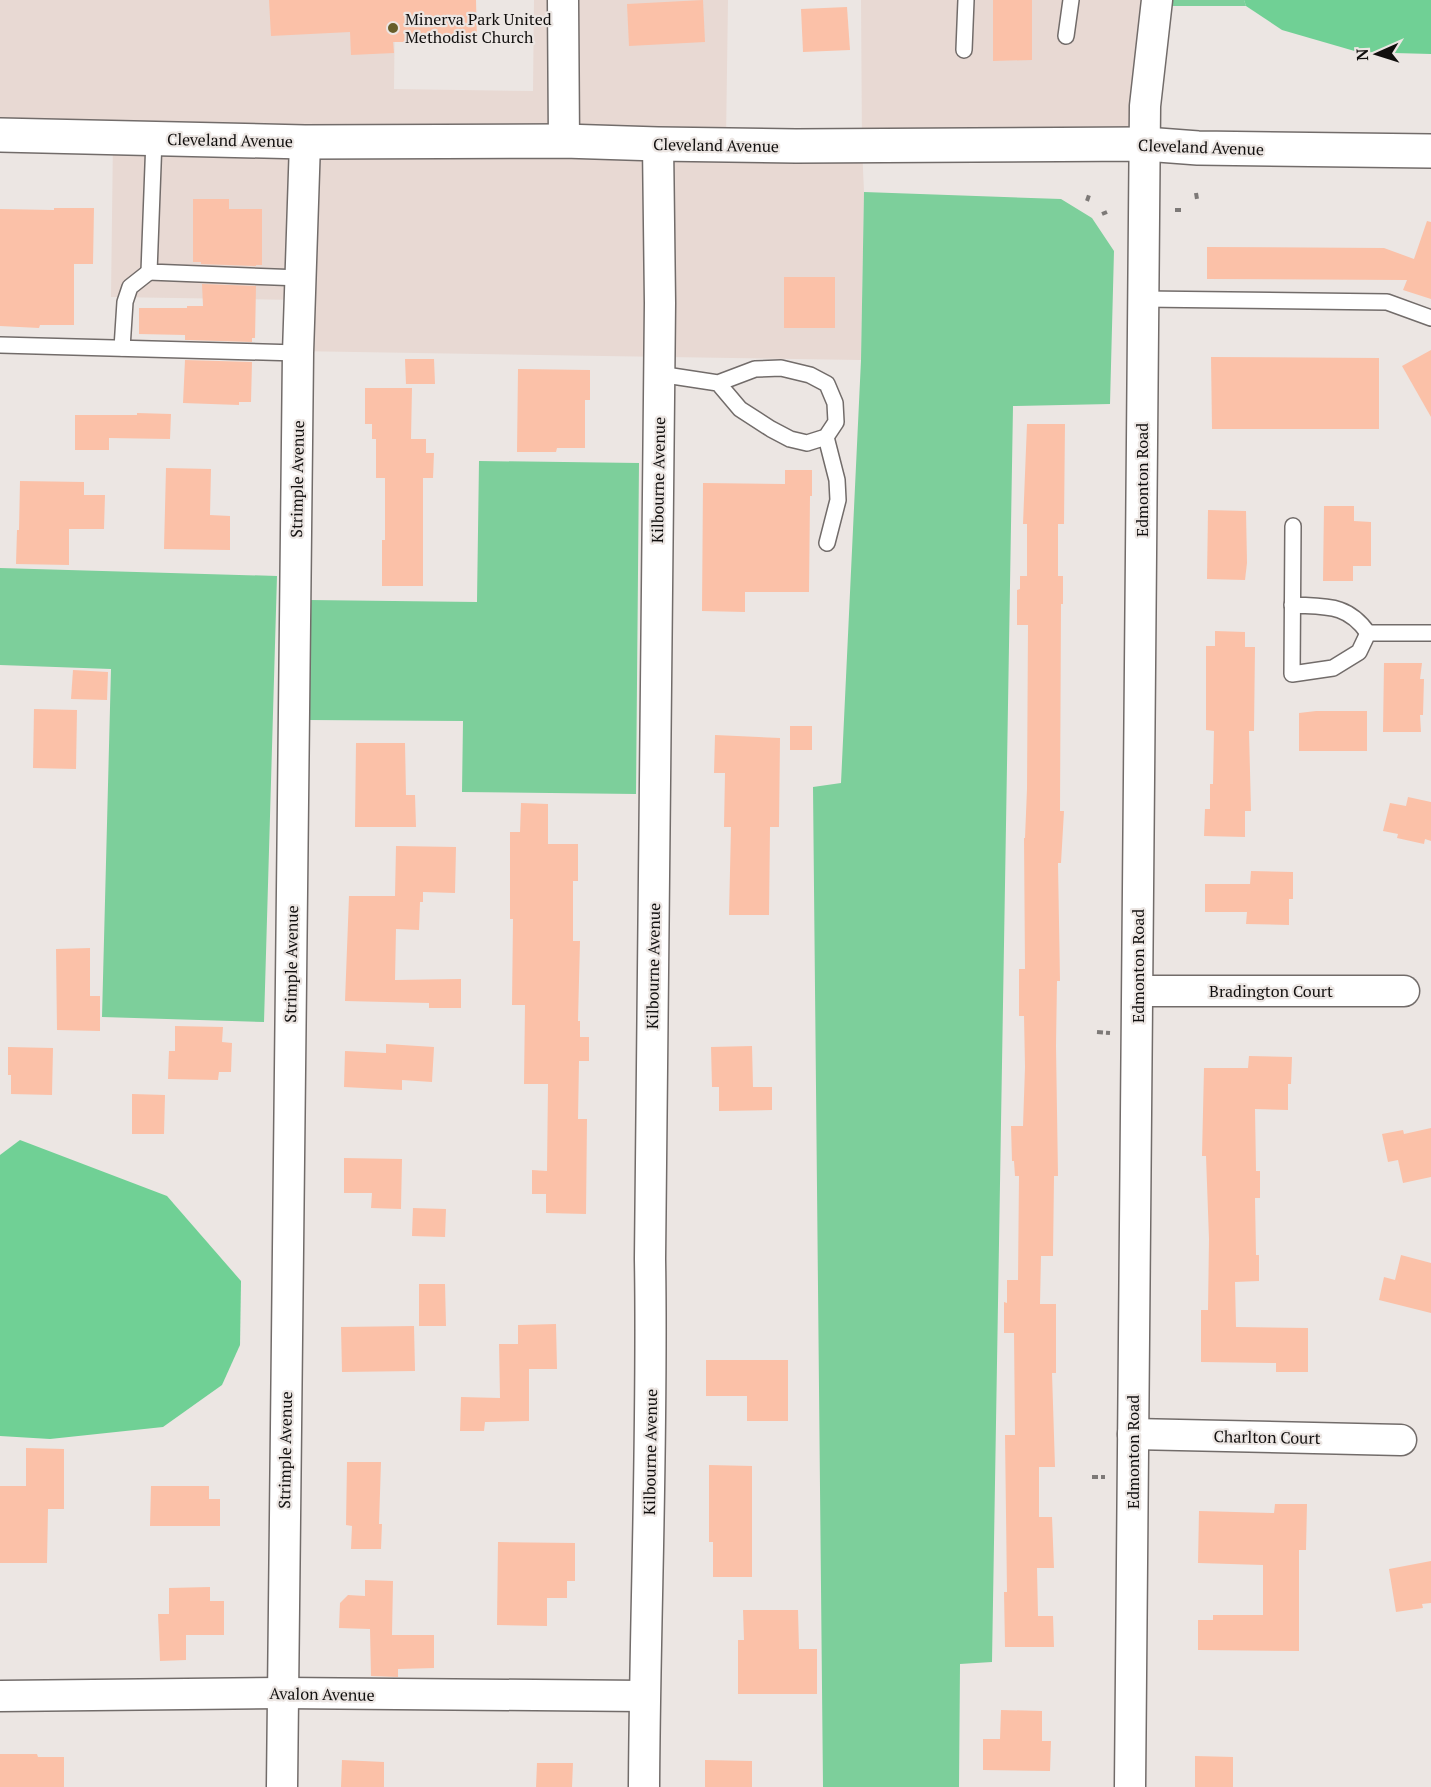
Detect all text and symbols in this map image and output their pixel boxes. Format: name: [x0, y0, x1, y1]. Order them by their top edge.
place label: Minerva Park United Methodist Church: [405, 8, 552, 48]
marker: Minerva Park United Methodist Church: [386, 21, 400, 35]
north arrow: [1347, 24, 1407, 84]
text: N: [1351, 48, 1373, 61]
street label: Cleveland Avenue: [167, 128, 293, 152]
street label: Cleveland Avenue: [653, 133, 779, 157]
street label: Cleveland Avenue: [1138, 134, 1264, 160]
street label: Kilbourne Avenue: [646, 417, 670, 543]
street label: Strimple Avenue: [285, 420, 309, 538]
street label: Edmonton Road: [1131, 423, 1153, 537]
street label: Kilbourne Avenue: [641, 903, 665, 1029]
street label: Strimple Avenue: [279, 905, 303, 1023]
street label: Edmonton Road: [1127, 909, 1149, 1023]
street label: Bradington Court: [1209, 980, 1333, 1002]
street label: Kilbourne Avenue: [638, 1389, 662, 1515]
street label: Strimple Avenue: [273, 1391, 297, 1509]
street label: Edmonton Road: [1122, 1395, 1144, 1509]
street label: Charlton Court: [1213, 1425, 1321, 1449]
street label: Avalon Avenue: [269, 1682, 375, 1706]

